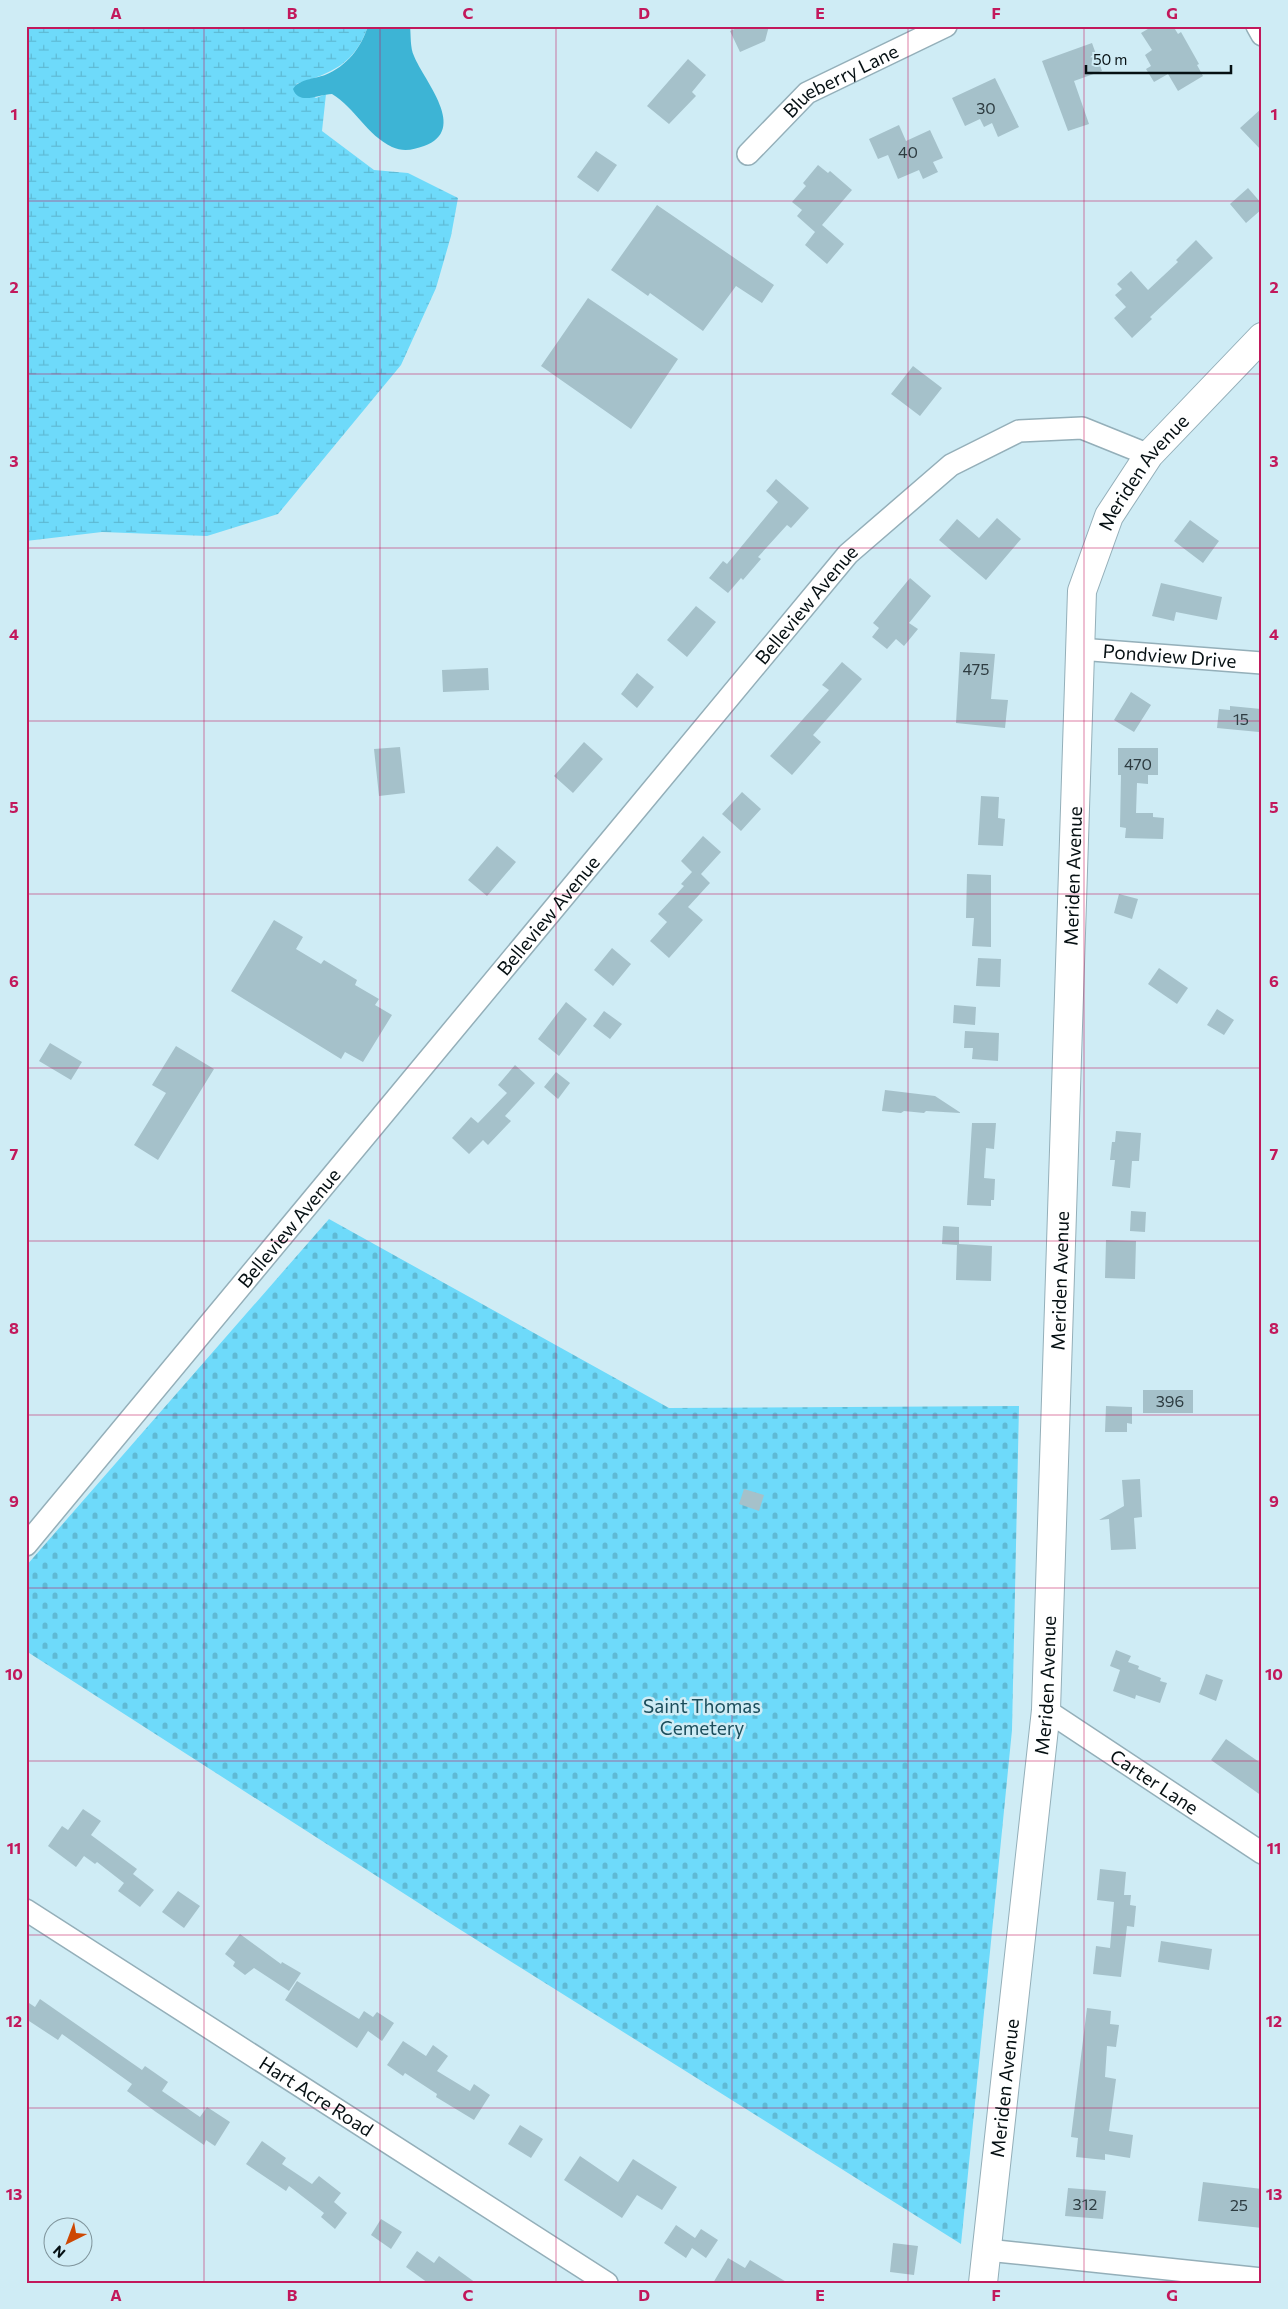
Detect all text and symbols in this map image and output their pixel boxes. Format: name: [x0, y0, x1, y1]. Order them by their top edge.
text: A: [110, 3, 122, 22]
text: B: [287, 3, 298, 22]
text: C: [463, 3, 474, 22]
text: D: [638, 3, 650, 22]
text: E: [815, 3, 825, 22]
text: F: [991, 3, 1001, 22]
text: G: [1166, 3, 1178, 22]
street label: Blueberry Lane: [778, 39, 902, 122]
scale bar: [1086, 42, 1230, 74]
text: 50 m: [1093, 50, 1127, 68]
house number: 30: [976, 98, 996, 117]
text: 1: [10, 104, 18, 123]
text: 1: [1270, 104, 1278, 123]
house number: 40: [898, 142, 918, 161]
text: 2: [9, 277, 19, 296]
text: 2: [1269, 277, 1279, 296]
street label: Meriden Avenue: [1093, 409, 1193, 533]
text: 3: [9, 451, 19, 470]
text: 3: [1269, 451, 1279, 470]
street label: Belleview Avenue: [750, 539, 862, 669]
text: 4: [9, 624, 19, 643]
text: 4: [1269, 624, 1279, 643]
street label: Pondview Drive: [1102, 639, 1237, 672]
house number: 475: [963, 659, 989, 678]
house number: 15: [1233, 709, 1249, 728]
house number: 470: [1124, 754, 1152, 773]
text: 5: [9, 797, 19, 816]
text: 5: [1269, 797, 1279, 816]
street label: Meriden Avenue: [1059, 806, 1086, 946]
street label: Belleview Avenue: [492, 851, 604, 980]
text: 6: [9, 971, 19, 990]
text: 6: [1269, 971, 1279, 990]
text: 7: [10, 1144, 19, 1163]
text: 7: [1270, 1144, 1279, 1163]
street label: Belleview Avenue: [232, 1163, 345, 1292]
street label: Meriden Avenue: [1046, 1211, 1073, 1351]
text: 8: [9, 1318, 19, 1337]
text: 8: [1269, 1318, 1279, 1337]
house number: 396: [1156, 1391, 1184, 1410]
text: 9: [9, 1491, 19, 1510]
text: 9: [1269, 1491, 1279, 1510]
street label: Meriden Avenue: [1029, 1615, 1060, 1756]
text: 10: [5, 1664, 23, 1683]
text: 10: [1265, 1664, 1283, 1683]
park label: Saint Thomas Cemetery: [643, 1694, 761, 1739]
street label: Carter Lane: [1106, 1744, 1203, 1819]
text: 11: [7, 1838, 21, 1857]
text: 11: [1267, 1838, 1281, 1857]
text: 12: [6, 2011, 22, 2030]
text: 12: [1266, 2011, 1282, 2030]
street label: Meriden Avenue: [985, 2017, 1023, 2159]
street label: Hart Acre Road: [255, 2051, 378, 2141]
text: 13: [6, 2184, 22, 2203]
text: 13: [1266, 2184, 1282, 2203]
house number: 312: [1073, 2194, 1098, 2213]
house number: 25: [1230, 2195, 1248, 2214]
north arrow: [42, 2216, 92, 2266]
text: N: [49, 2242, 69, 2262]
text: A: [110, 2285, 122, 2304]
text: B: [287, 2285, 298, 2304]
text: C: [463, 2285, 474, 2304]
text: D: [638, 2285, 650, 2304]
text: E: [815, 2285, 825, 2304]
text: F: [991, 2285, 1001, 2304]
text: G: [1166, 2285, 1178, 2304]

